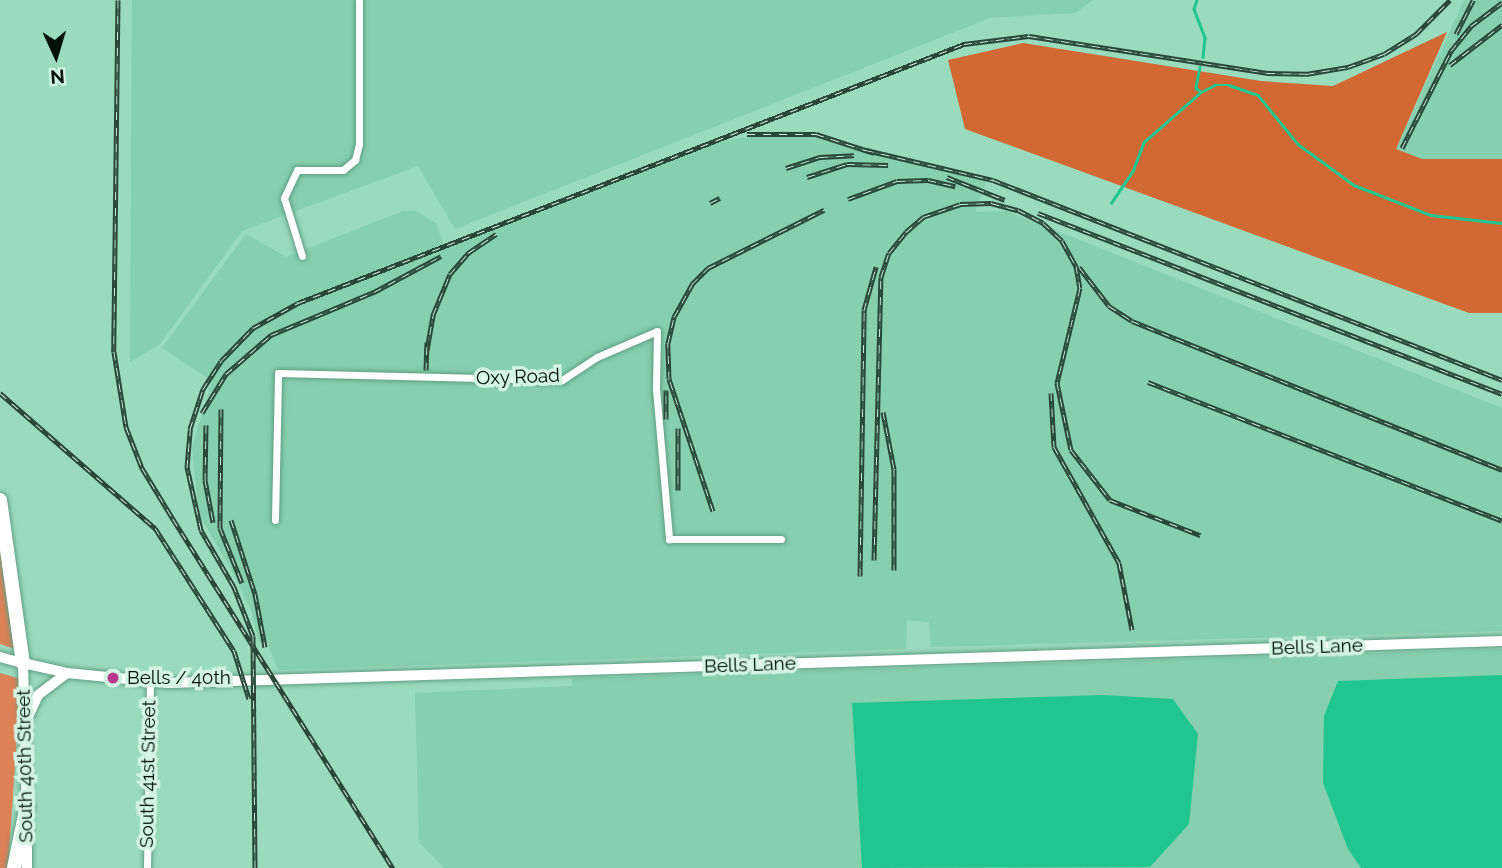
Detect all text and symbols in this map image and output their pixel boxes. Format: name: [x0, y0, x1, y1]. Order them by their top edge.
north arrow: [21, 21, 91, 91]
text: N: [49, 65, 65, 88]
street label: Oxy Road: [475, 364, 561, 390]
street label: Bells Lane: [1271, 634, 1363, 660]
street label: Bells Lane: [704, 652, 796, 678]
place label: Bells / 40th: [127, 667, 231, 689]
marker: Bells / 40th: [105, 670, 121, 686]
street label: South 40th Street: [12, 689, 38, 843]
street label: South 41st Street: [135, 700, 161, 848]

